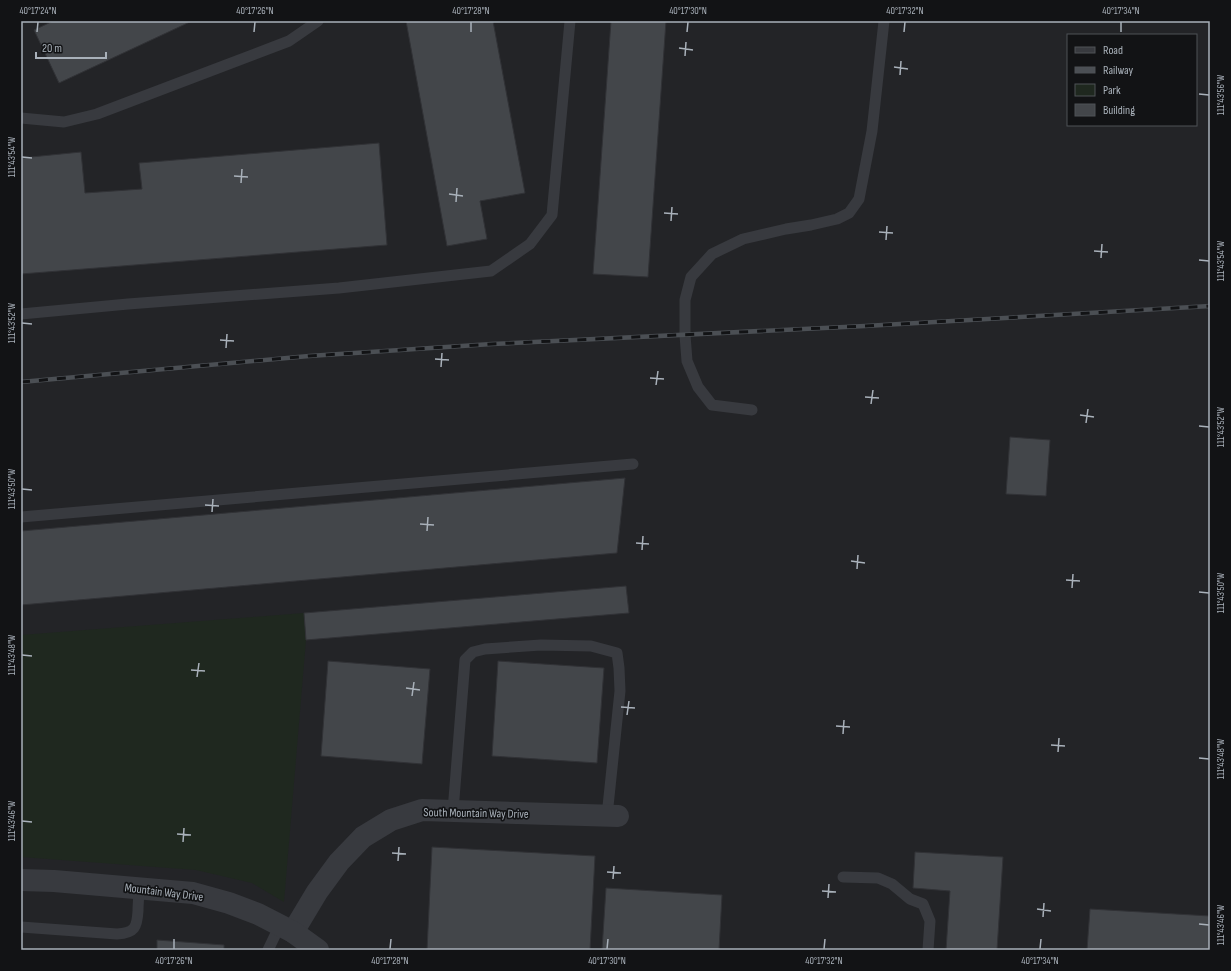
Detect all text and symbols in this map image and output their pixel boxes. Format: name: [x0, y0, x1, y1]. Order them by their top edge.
text: 40°17'24"N: [19, 5, 57, 17]
text: 40°17'26"N: [236, 5, 274, 17]
text: 40°17'28"N: [452, 5, 490, 17]
text: 40°17'30"N: [669, 5, 707, 17]
text: 40°17'32"N: [886, 5, 924, 17]
text: 40°17'34"N: [1102, 5, 1140, 17]
scale bar: [36, 34, 106, 60]
legend: [1067, 34, 1197, 126]
text: 20 m: [42, 41, 62, 56]
text: Road: [1103, 43, 1123, 58]
text: Railway: [1103, 63, 1134, 78]
text: 111°43'56"W: [1215, 74, 1227, 115]
text: Park: [1103, 83, 1121, 98]
text: Building: [1103, 103, 1135, 118]
text: 111°43'54"W: [6, 136, 18, 177]
text: 111°43'54"W: [1215, 240, 1227, 281]
text: 111°43'52"W: [6, 302, 18, 343]
text: 111°43'52"W: [1215, 406, 1227, 447]
text: 111°43'50"W: [6, 468, 18, 509]
text: 111°43'50"W: [1215, 572, 1227, 613]
text: 111°43'48"W: [6, 634, 18, 675]
text: 111°43'48"W: [1215, 738, 1227, 779]
text: 111°43'46"W: [6, 800, 18, 841]
street label: South Mountain Way Drive: [423, 805, 529, 822]
street label: Mountain Way Drive: [124, 880, 204, 905]
text: 111°43'46"W: [1215, 904, 1227, 945]
text: 40°17'26"N: [155, 955, 193, 967]
text: 40°17'28"N: [371, 955, 409, 967]
text: 40°17'30"N: [588, 955, 626, 967]
text: 40°17'32"N: [805, 955, 843, 967]
text: 40°17'34"N: [1021, 955, 1059, 967]

